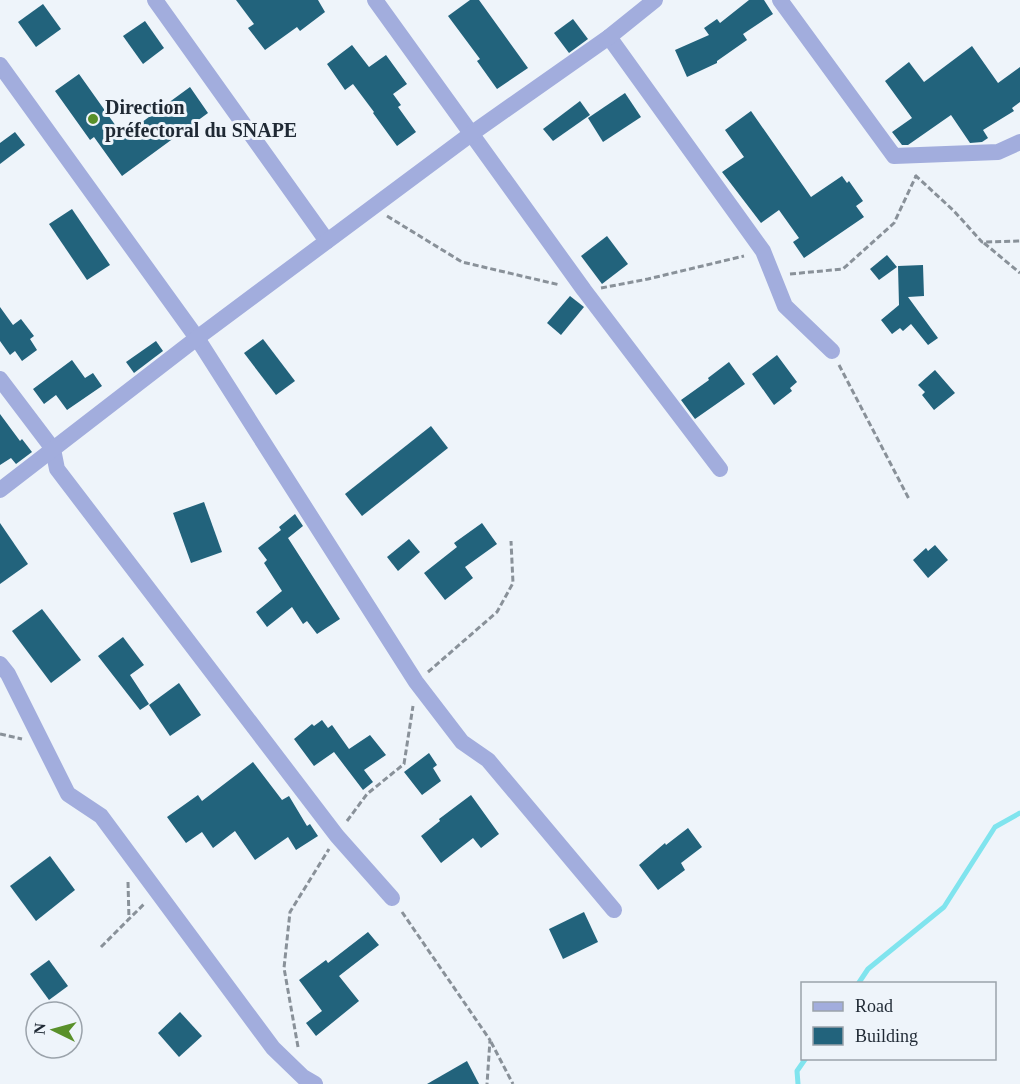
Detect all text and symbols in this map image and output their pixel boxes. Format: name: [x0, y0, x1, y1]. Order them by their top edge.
place label: Direction préfectoral du SNAPE: [105, 96, 297, 142]
marker: Direction préfectoral du SNAPE: [86, 112, 100, 126]
legend: [801, 982, 996, 1060]
text: Road: [855, 996, 893, 1016]
north arrow: [24, 1000, 84, 1060]
text: N: [31, 1022, 49, 1035]
text: Building: [855, 1026, 918, 1046]

